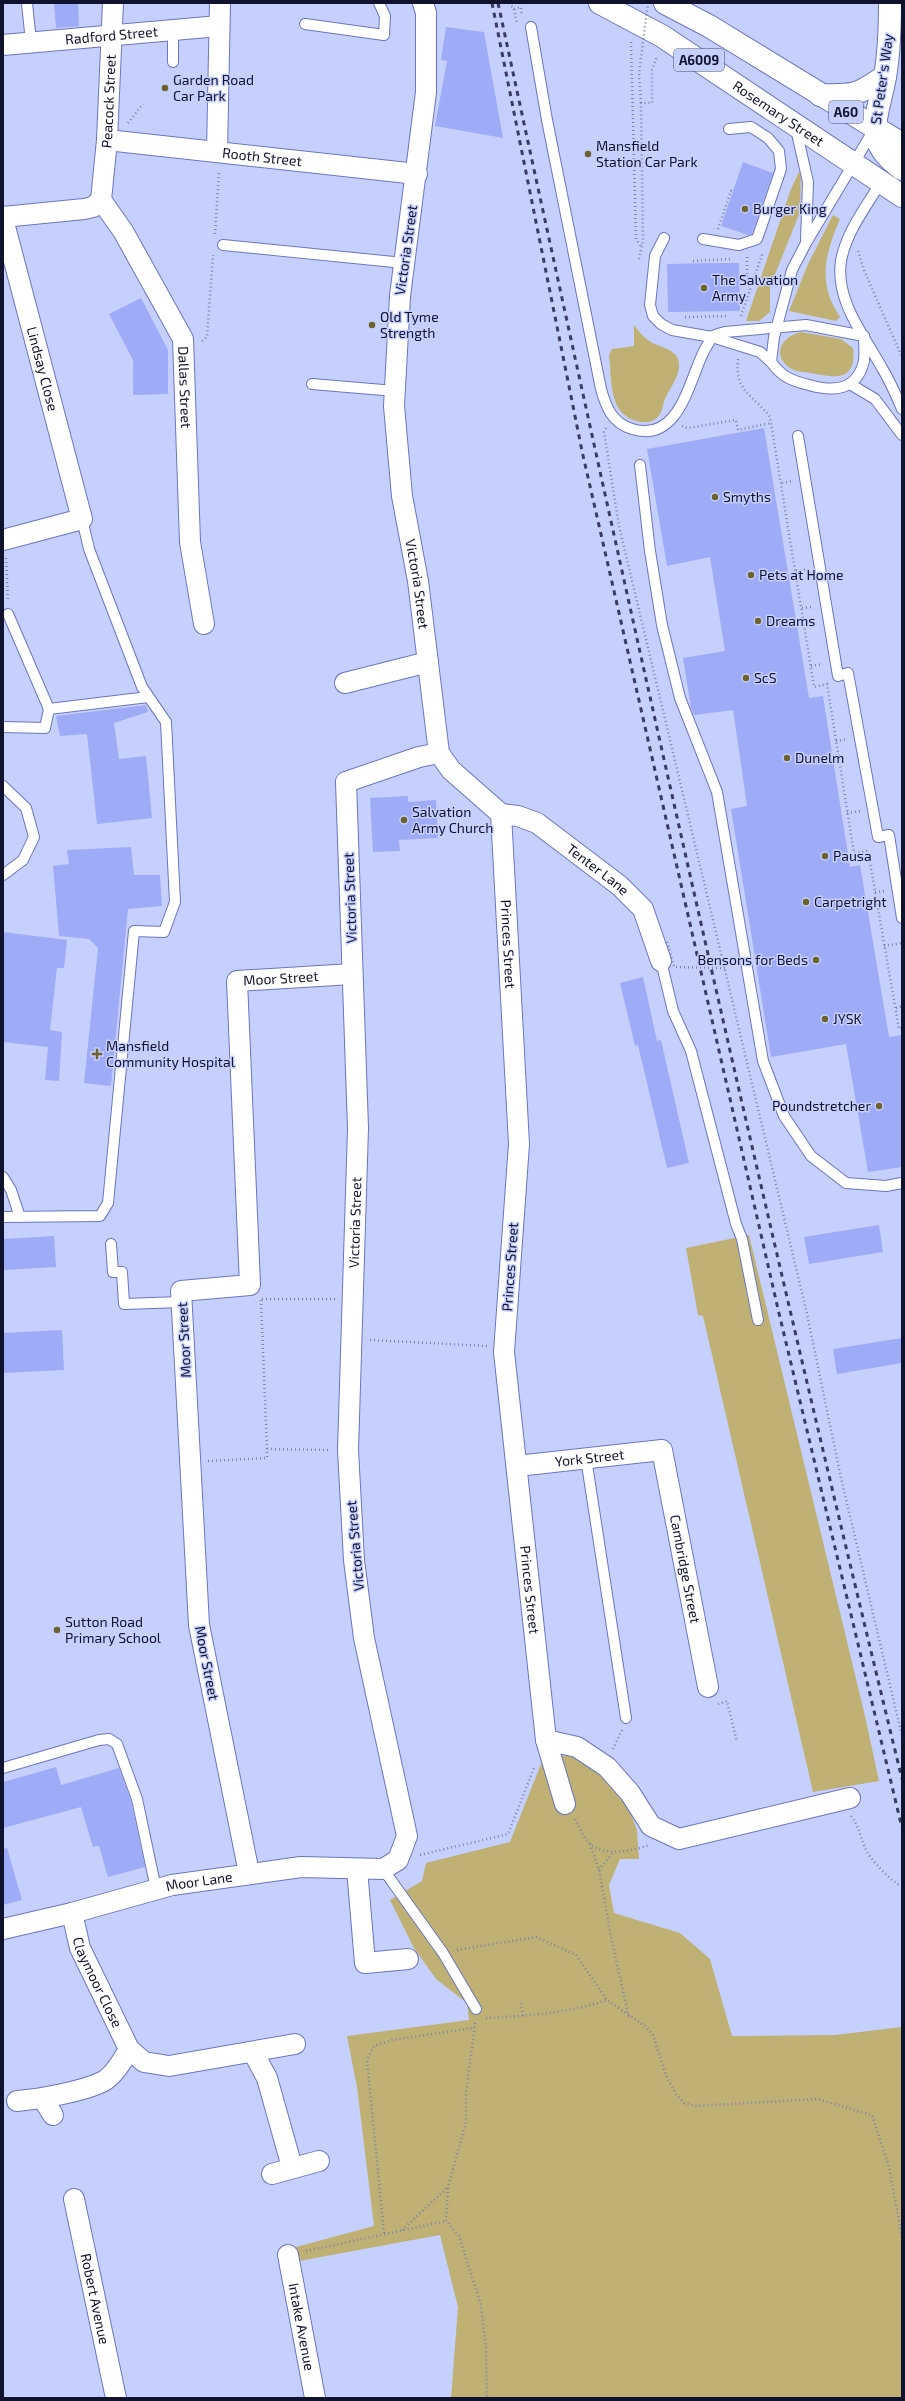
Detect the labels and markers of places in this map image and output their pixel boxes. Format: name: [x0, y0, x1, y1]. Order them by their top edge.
place label: Garden Road Car Park: [173, 71, 254, 104]
marker: Garden Road Car Park: [160, 83, 170, 93]
place label: Mansfield Station Car Park: [596, 137, 698, 170]
marker: Mansfield Station Car Park: [583, 149, 593, 159]
place label: Burger King: [753, 200, 827, 217]
marker: Burger King: [740, 204, 750, 214]
place label: The Salvation Army: [712, 271, 798, 304]
marker: The Salvation Army: [699, 283, 709, 293]
place label: Old Tyme Strength: [380, 308, 439, 341]
marker: Old Tyme Strength: [367, 320, 377, 330]
place label: Smyths: [723, 488, 771, 505]
marker: Smyths: [710, 492, 720, 502]
place label: Pets at Home: [759, 566, 844, 583]
marker: Pets at Home: [746, 570, 756, 580]
place label: Dreams: [766, 612, 815, 629]
marker: Dreams: [753, 616, 763, 626]
place label: ScS: [754, 669, 777, 686]
marker: ScS: [741, 673, 751, 683]
place label: Dunelm: [795, 749, 844, 766]
marker: Dunelm: [782, 753, 792, 763]
place label: Salvation Army Church: [412, 803, 493, 836]
marker: Salvation Army Church: [399, 815, 409, 825]
place label: Pausa: [833, 847, 872, 864]
marker: Pausa: [820, 851, 830, 861]
place label: Carpetright: [814, 893, 887, 910]
marker: Carpetright: [801, 897, 811, 907]
place label: Bensons for Beds: [698, 951, 808, 968]
marker: Bensons for Beds: [811, 955, 821, 965]
place label: JYSK: [833, 1010, 863, 1027]
marker: JYSK: [820, 1014, 830, 1024]
place label: Mansfield Community Hospital: [106, 1037, 236, 1070]
marker: Mansfield Community Hospital: [91, 1048, 103, 1060]
place label: Poundstretcher: [772, 1097, 871, 1114]
marker: Poundstretcher: [874, 1101, 884, 1111]
place label: Sutton Road Primary School: [65, 1613, 162, 1646]
marker: Sutton Road Primary School: [52, 1625, 62, 1635]

